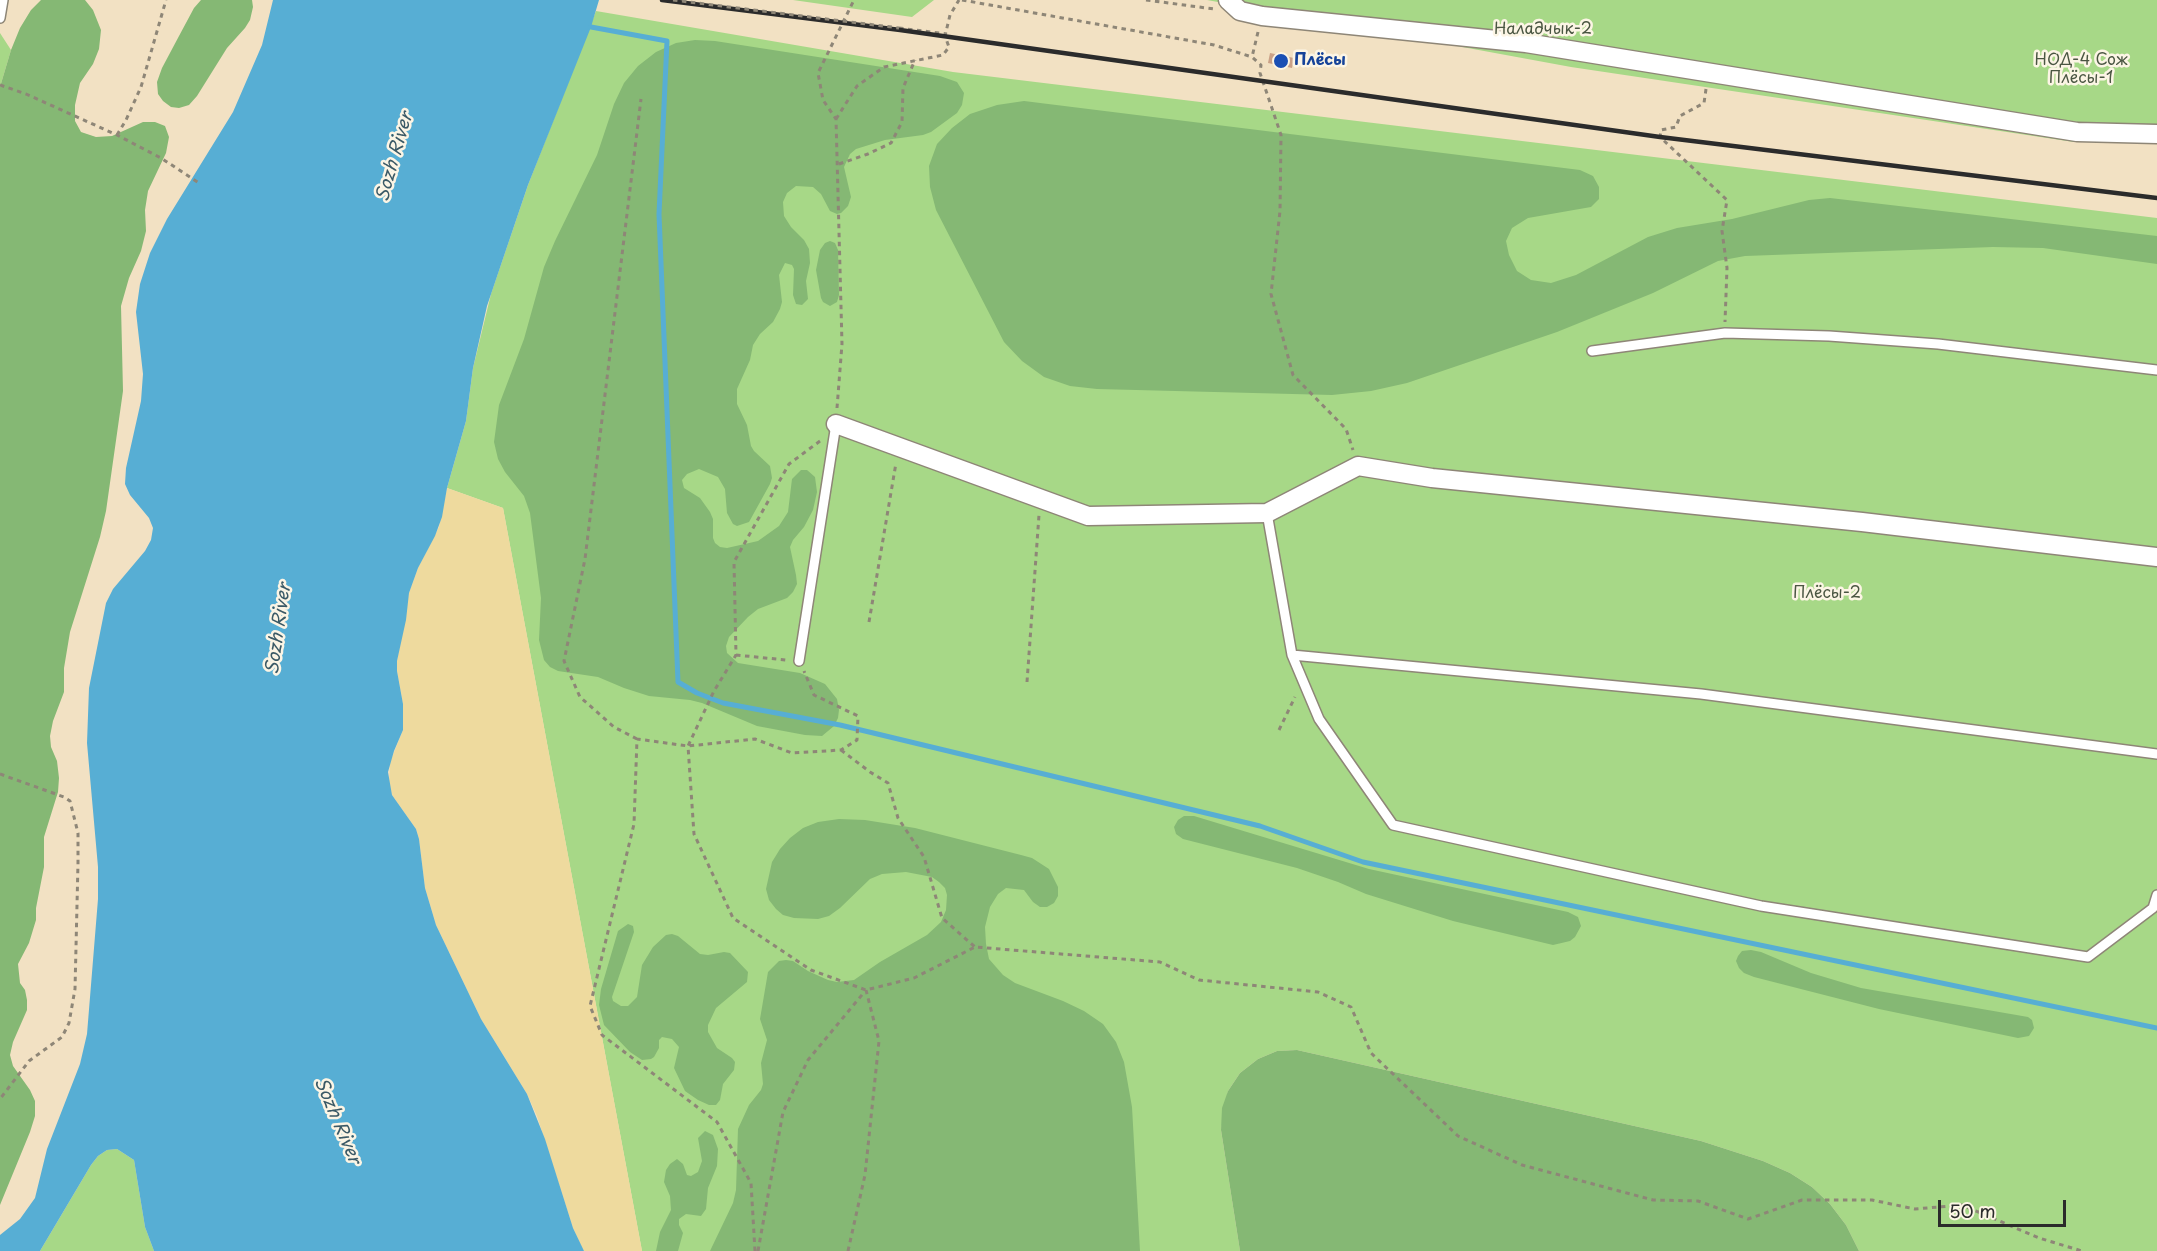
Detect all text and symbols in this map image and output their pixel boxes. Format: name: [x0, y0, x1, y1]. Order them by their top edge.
park label: Наладчык-2: [1494, 20, 1592, 40]
place label: Плёсы: [1294, 51, 1346, 71]
park label: НОД-4 Сож Плёсы-1: [2035, 51, 2127, 89]
marker: Плёсы: [1272, 52, 1290, 70]
water label: Sozh River: [372, 110, 418, 204]
water label: Sozh River: [262, 582, 296, 676]
park label: Плёсы-2: [1793, 584, 1861, 604]
water label: Sozh River: [309, 1075, 365, 1167]
scale bar: [1941, 1188, 2068, 1226]
text: 50 m: [1949, 1197, 1996, 1224]

